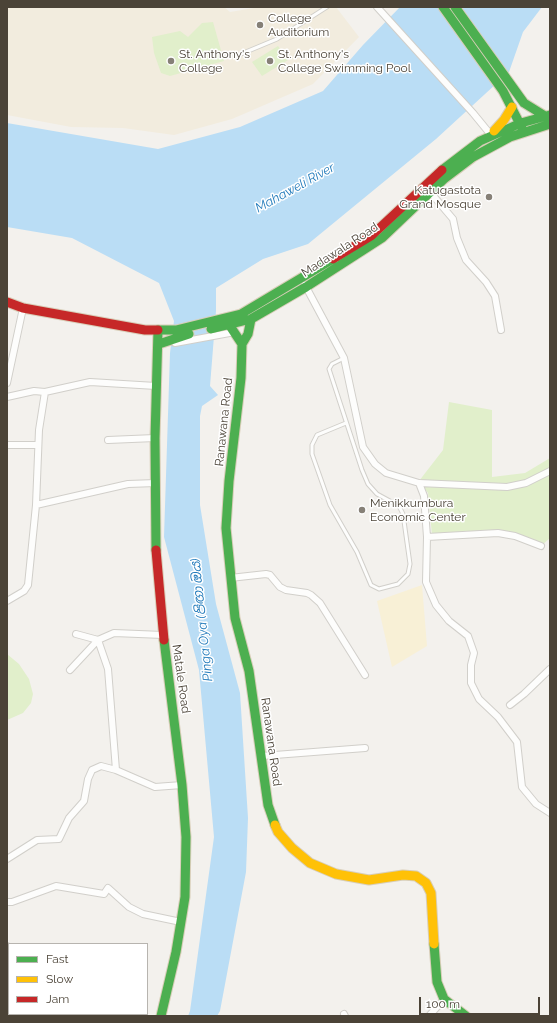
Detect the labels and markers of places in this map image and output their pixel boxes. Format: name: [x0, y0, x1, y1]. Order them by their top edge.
place label: College Auditorium: [268, 11, 329, 39]
marker: College Auditorium: [255, 20, 265, 30]
place label: St. Anthony's College: [179, 47, 250, 75]
place label: St. Anthony's College Swimming Pool: [278, 47, 411, 75]
marker: St. Anthony's College: [166, 56, 176, 66]
marker: St. Anthony's College Swimming Pool: [265, 56, 275, 66]
place label: Katugastota Grand Mosque: [399, 183, 481, 211]
marker: Katugastota Grand Mosque: [484, 192, 494, 202]
place label: Menikkumbura Economic Center: [370, 496, 466, 524]
marker: Menikkumbura Economic Center: [357, 505, 367, 515]

